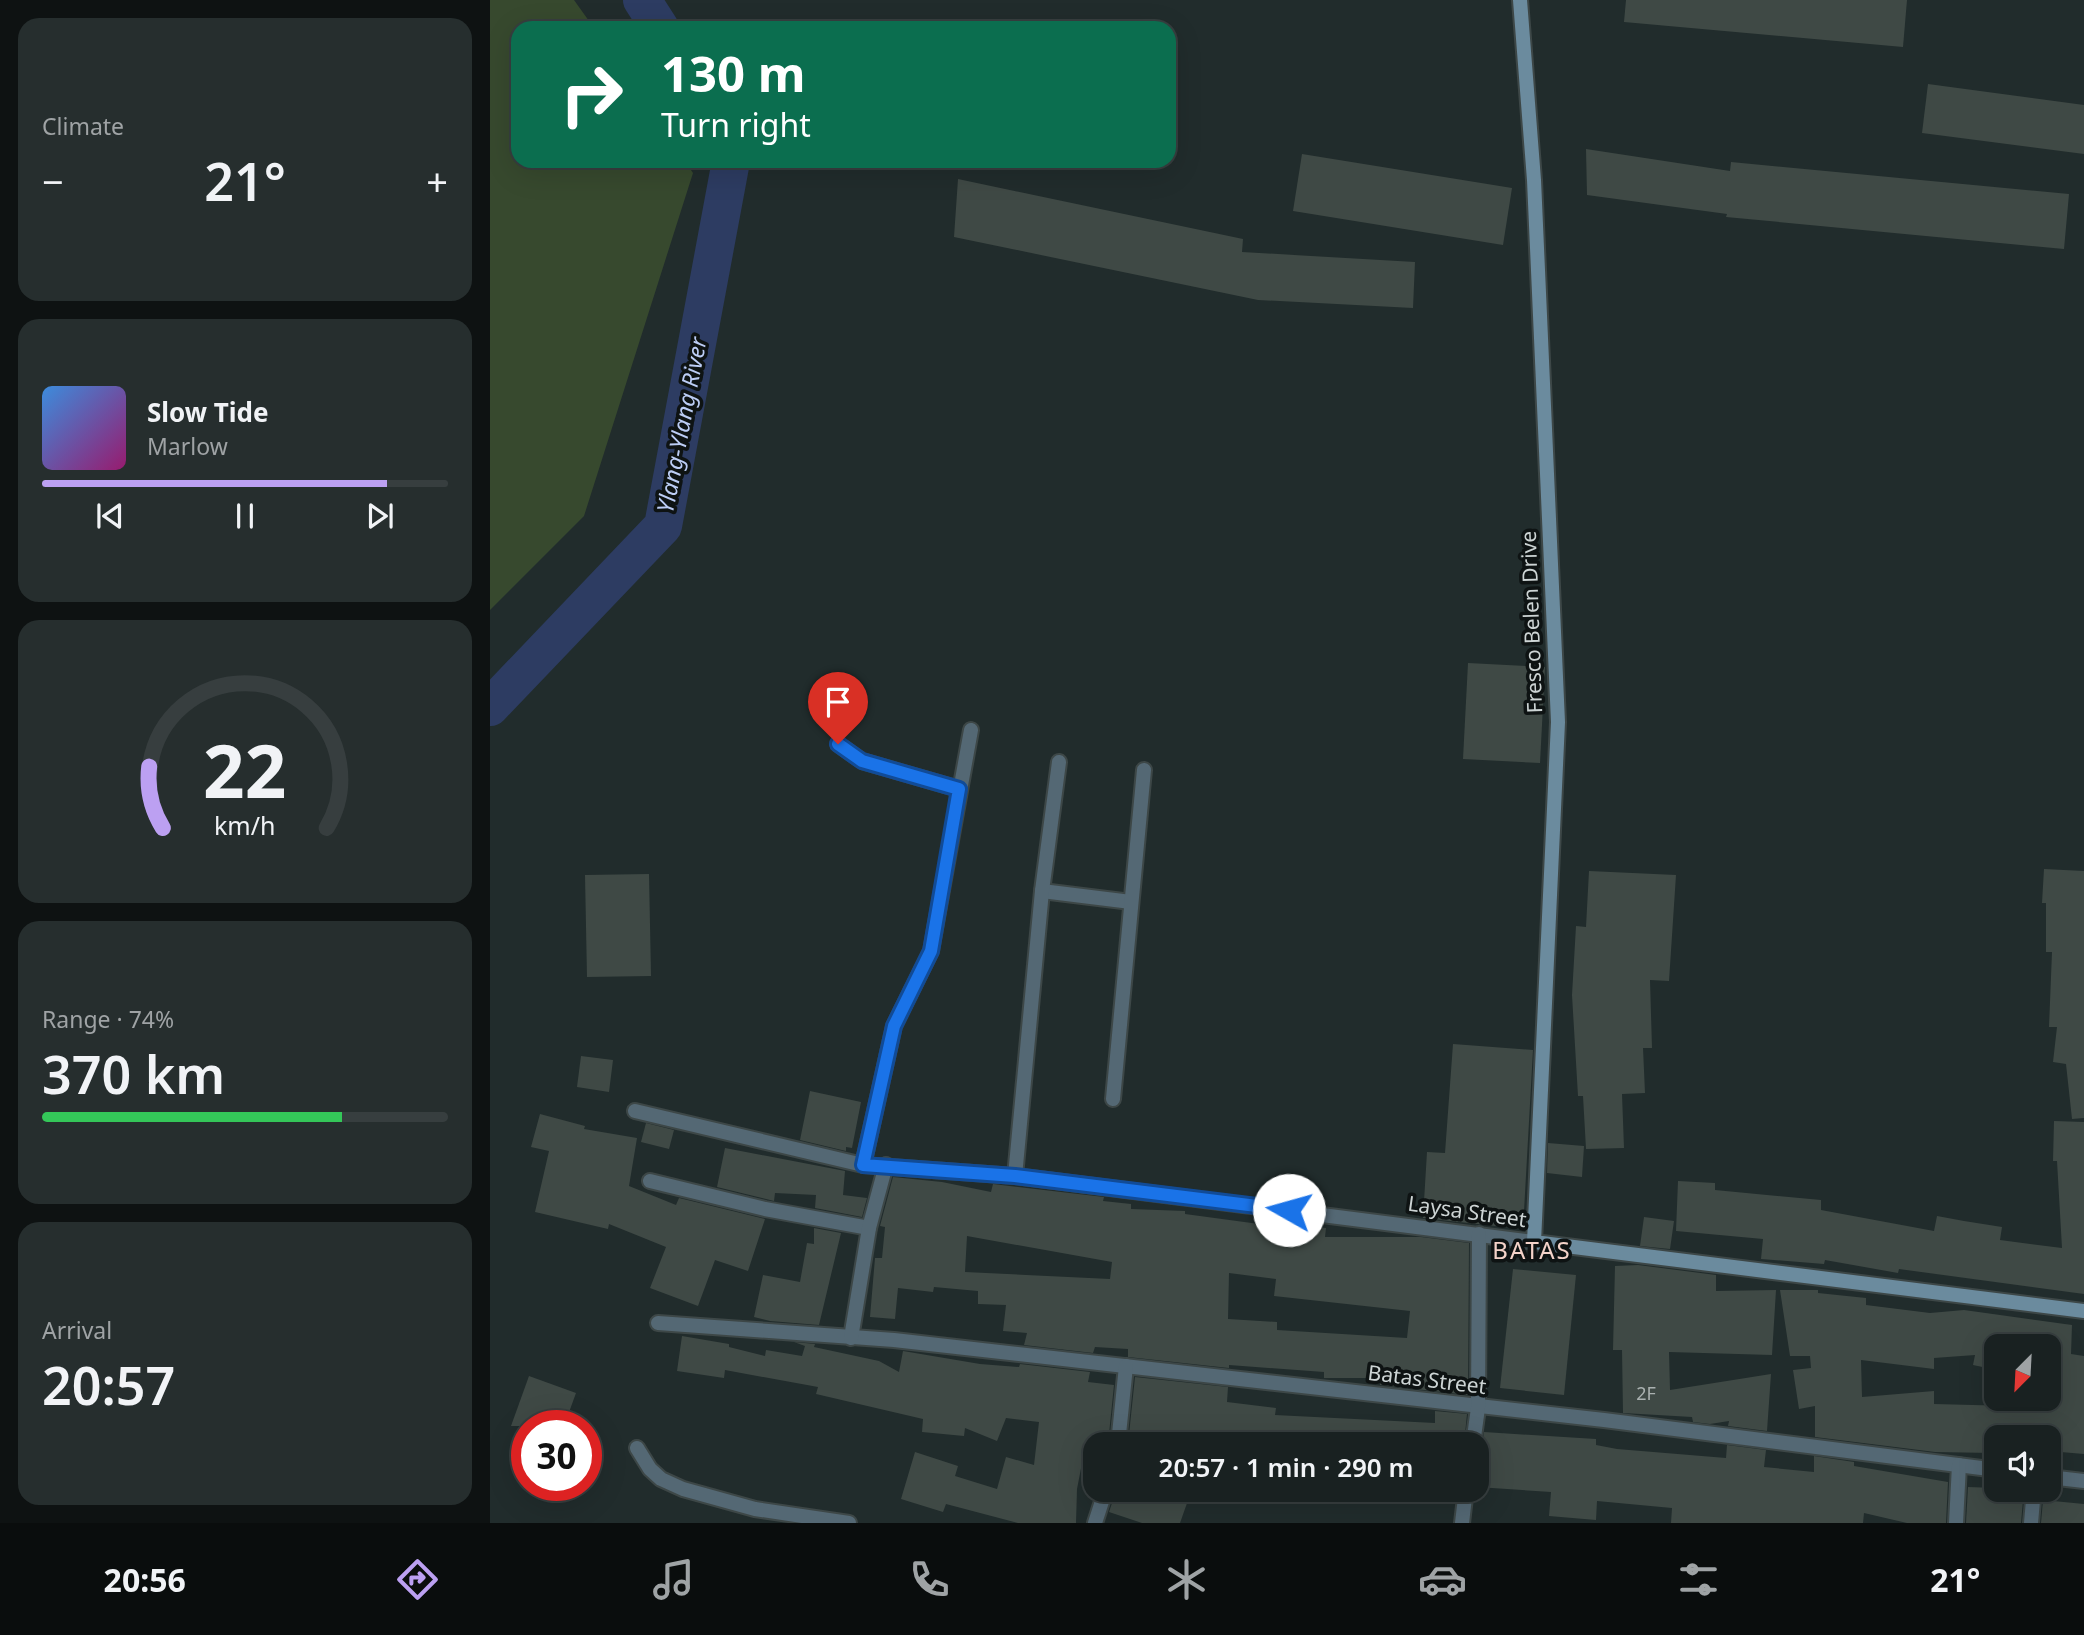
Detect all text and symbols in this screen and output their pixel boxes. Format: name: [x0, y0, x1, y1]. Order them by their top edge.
text: 130 m: [661, 40, 806, 106]
icon: right: [546, 49, 637, 140]
text: Turn right: [661, 103, 811, 146]
text: Climate: [42, 110, 124, 142]
text: 21°: [204, 145, 286, 216]
text: −: [42, 155, 64, 207]
text: +: [426, 155, 448, 207]
water label: Ylang-Ylang River: [648, 333, 714, 515]
text: Slow Tide: [147, 394, 269, 430]
text: Marlow: [147, 430, 228, 462]
icon: previous: [91, 497, 129, 535]
icon: pause: [226, 497, 264, 535]
icon: next: [361, 497, 399, 535]
street label: Fresco Belen Drive: [1514, 530, 1548, 714]
pin: [808, 672, 868, 744]
icon: arrive: [819, 683, 857, 721]
text: 22: [203, 720, 287, 819]
text: km/h: [214, 807, 276, 841]
text: Range · 74%: [42, 1003, 174, 1035]
text: 370 km: [42, 1038, 225, 1109]
position arrow: [1252, 1173, 1326, 1247]
street label: Laysa Street: [1406, 1189, 1529, 1233]
district label: BATAS: [1492, 1233, 1572, 1266]
text: Arrival: [42, 1314, 112, 1346]
north arrow: [1984, 1334, 2062, 1410]
map controls: [1984, 1334, 2061, 1502]
text: 20:57: [42, 1349, 175, 1420]
street label: Batas Street: [1366, 1358, 1488, 1400]
house number: 2F: [1636, 1381, 1656, 1405]
speed limit sign: 30: [511, 1410, 602, 1501]
button: sound: [1984, 1425, 2061, 1502]
text: 20:57 · 1 min · 290 m: [1159, 1449, 1413, 1485]
icon: directions: [393, 1555, 442, 1604]
icon: music: [649, 1555, 698, 1604]
icon: phone: [905, 1555, 954, 1604]
icon: climate: [1162, 1555, 1211, 1604]
icon: car: [1418, 1555, 1467, 1604]
icon: filters: [1674, 1555, 1723, 1604]
text: 20:56: [104, 1558, 186, 1601]
text: 21°: [1930, 1558, 1980, 1601]

